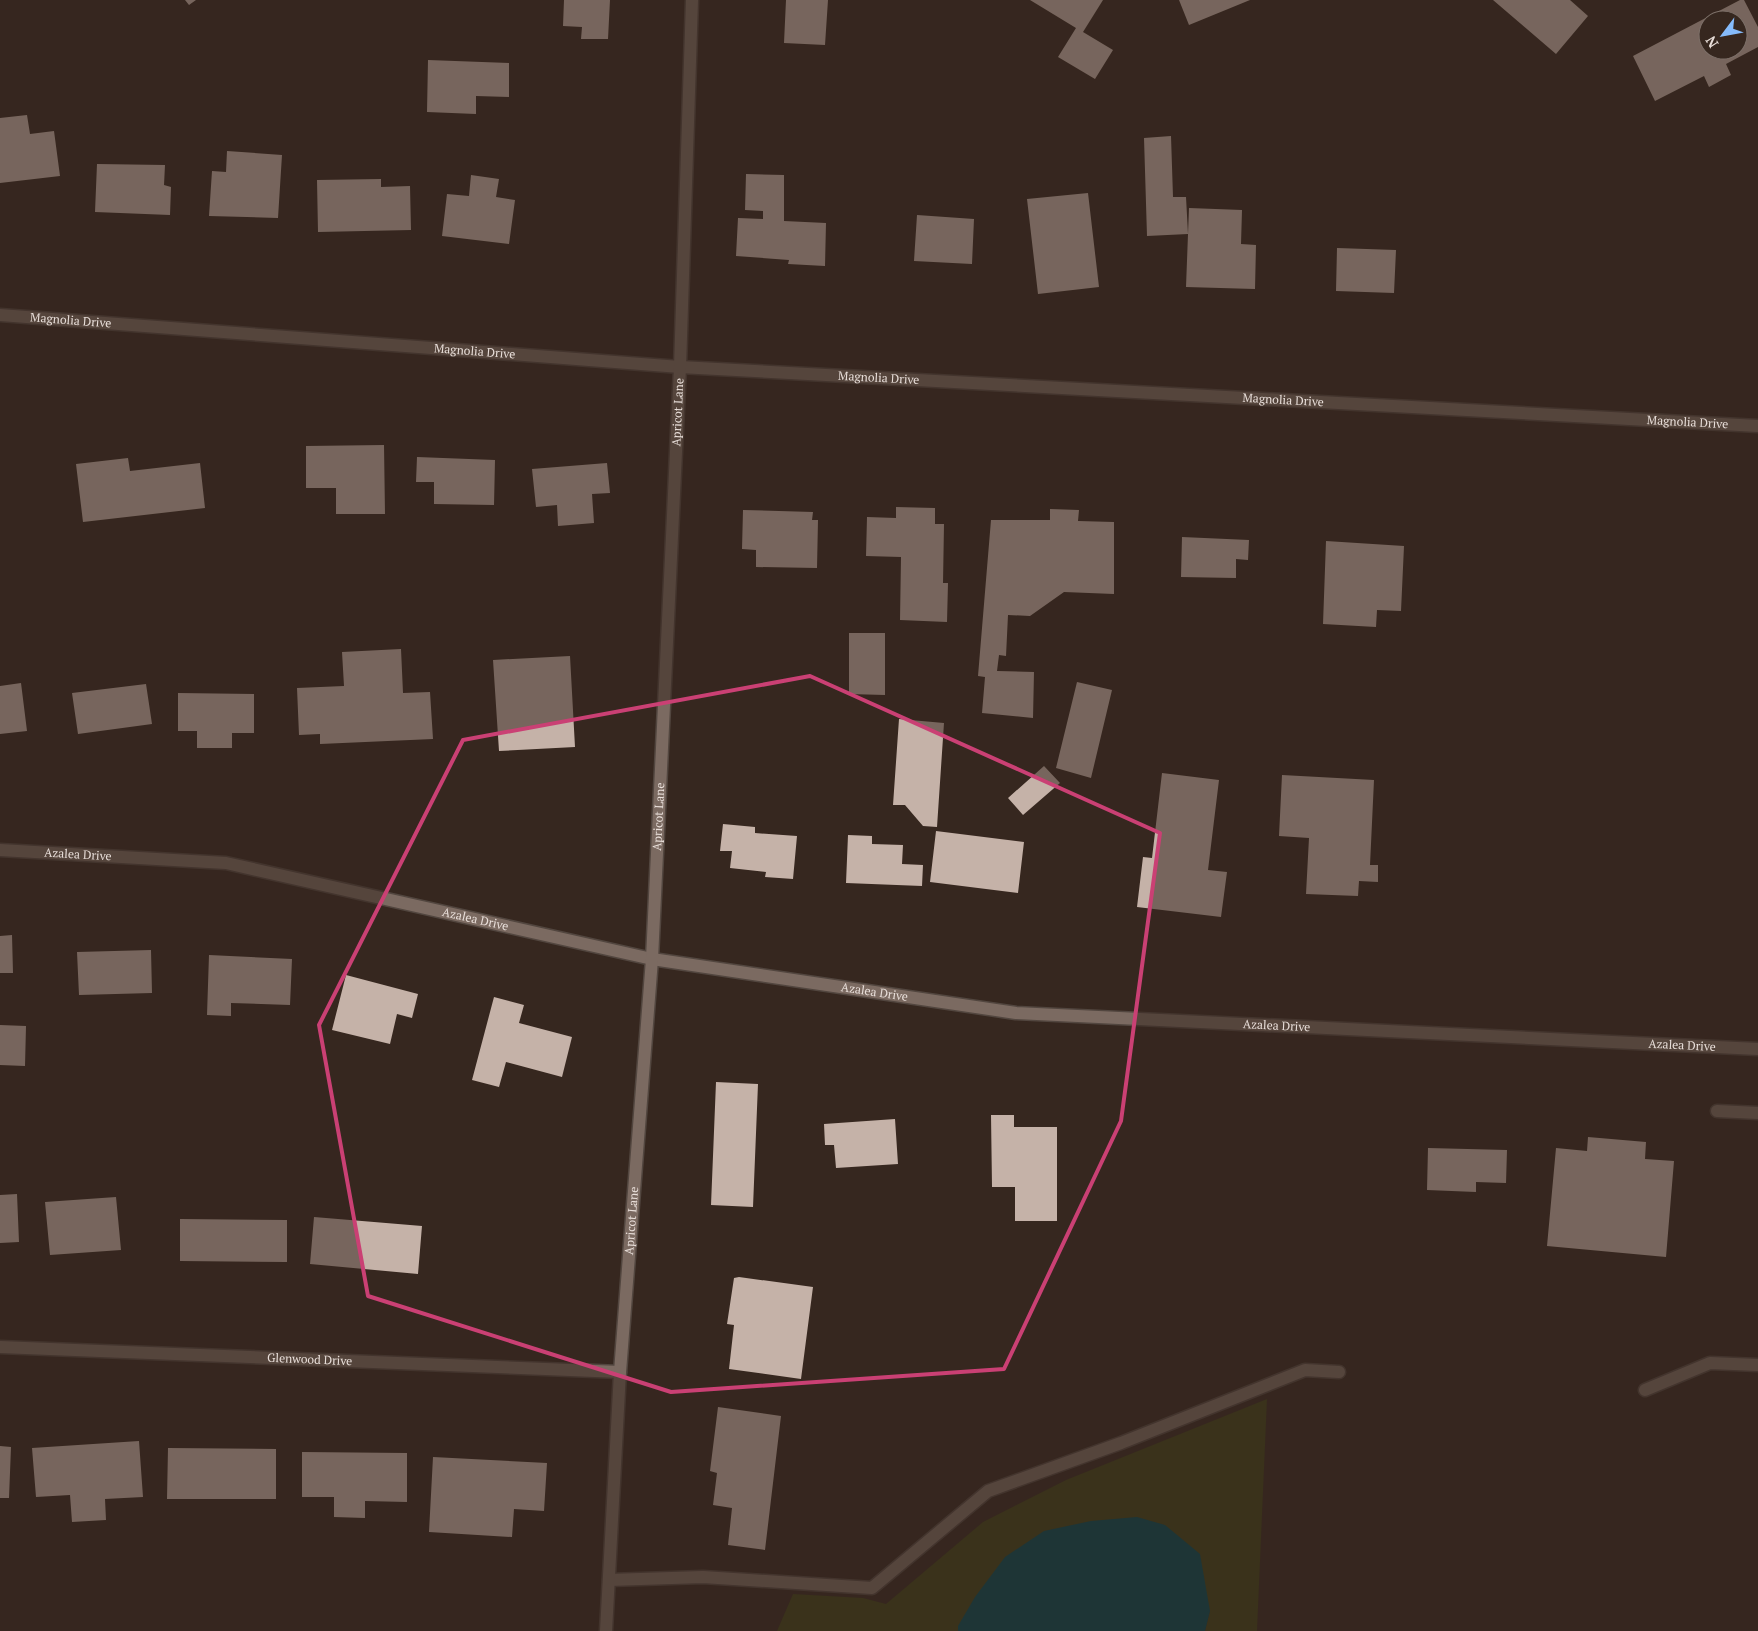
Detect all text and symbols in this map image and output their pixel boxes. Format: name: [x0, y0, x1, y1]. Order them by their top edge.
north arrow: [1698, 10, 1748, 60]
text: N: [1700, 32, 1722, 52]
street label: Magnolia Drive: [30, 309, 112, 330]
street label: Magnolia Drive: [433, 340, 516, 361]
street label: Magnolia Drive: [838, 368, 920, 387]
street label: Apricot Lane: [668, 378, 686, 447]
street label: Magnolia Drive: [1242, 390, 1324, 409]
street label: Magnolia Drive: [1646, 412, 1729, 431]
street label: Apricot Lane: [649, 782, 667, 851]
street label: Azalea Drive: [44, 845, 112, 863]
street label: Azalea Drive: [441, 904, 510, 933]
street label: Azalea Drive: [840, 979, 909, 1004]
street label: Azalea Drive: [1243, 1016, 1311, 1034]
street label: Azalea Drive: [1648, 1036, 1716, 1054]
street label: Apricot Lane: [621, 1186, 641, 1255]
street label: Glenwood Drive: [267, 1350, 353, 1368]

